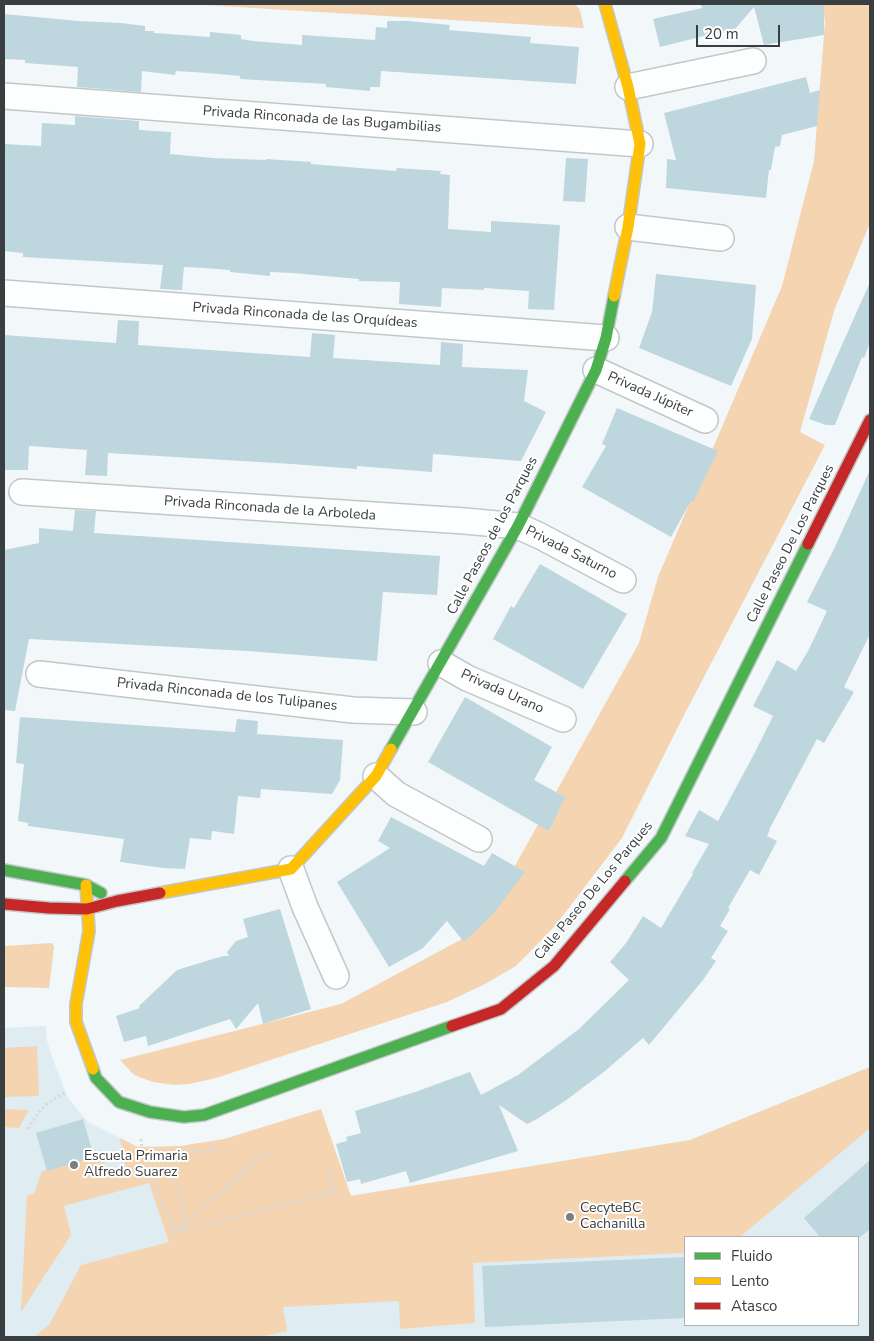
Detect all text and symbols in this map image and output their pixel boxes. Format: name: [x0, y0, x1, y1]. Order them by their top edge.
scale bar: [699, 15, 783, 47]
text: 20 m: [704, 24, 739, 44]
street label: Privada Rinconada de las Bugambilias: [202, 103, 442, 137]
street label: Privada Rinconada de las Orquídeas: [192, 300, 418, 332]
street label: Privada Júpiter: [605, 369, 695, 421]
street label: Calle Paseos de los Parques: [444, 454, 542, 618]
street label: Calle Paseo De Los Parques: [744, 462, 838, 626]
street label: Privada Rinconada de la Arboleda: [163, 493, 377, 525]
street label: Privada Saturno: [523, 523, 619, 583]
street label: Privada Urano: [458, 666, 546, 718]
street label: Privada Rinconada de los Tulipanes: [116, 675, 338, 715]
street label: Calle Paseo De Los Parques: [531, 818, 657, 964]
place label: Escuela Primaria Alfredo Suarez: [84, 1149, 188, 1182]
marker: Escuela Primaria Alfredo Suarez: [68, 1159, 80, 1171]
place label: CecyteBC Cachanilla: [580, 1201, 645, 1234]
marker: CecyteBC Cachanilla: [564, 1211, 576, 1223]
legend: [684, 1236, 859, 1326]
text: Fluido: [731, 1246, 773, 1266]
text: Lento: [731, 1271, 769, 1291]
text: Atasco: [731, 1296, 777, 1316]

